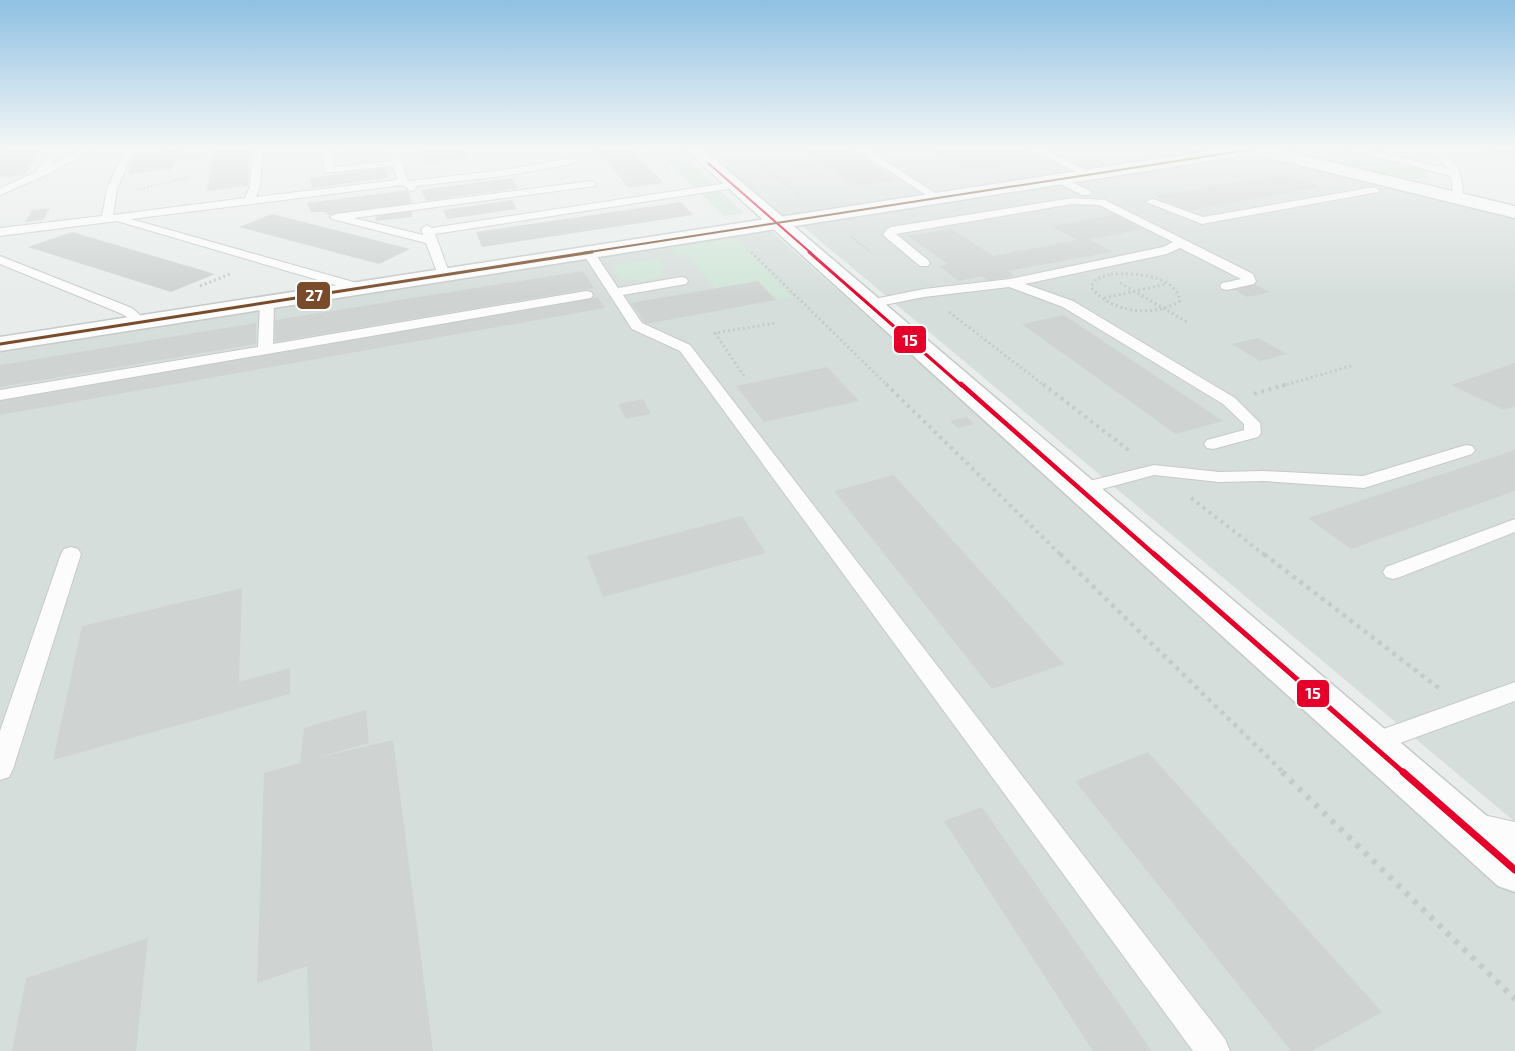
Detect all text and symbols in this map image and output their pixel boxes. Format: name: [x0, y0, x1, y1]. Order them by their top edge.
line badge: 27: [296, 281, 331, 310]
text: 27: [305, 285, 323, 304]
line badge: 15: [893, 325, 927, 354]
text: 15: [902, 330, 918, 349]
line badge: 15: [1296, 679, 1330, 708]
text: 15: [1305, 683, 1321, 702]

